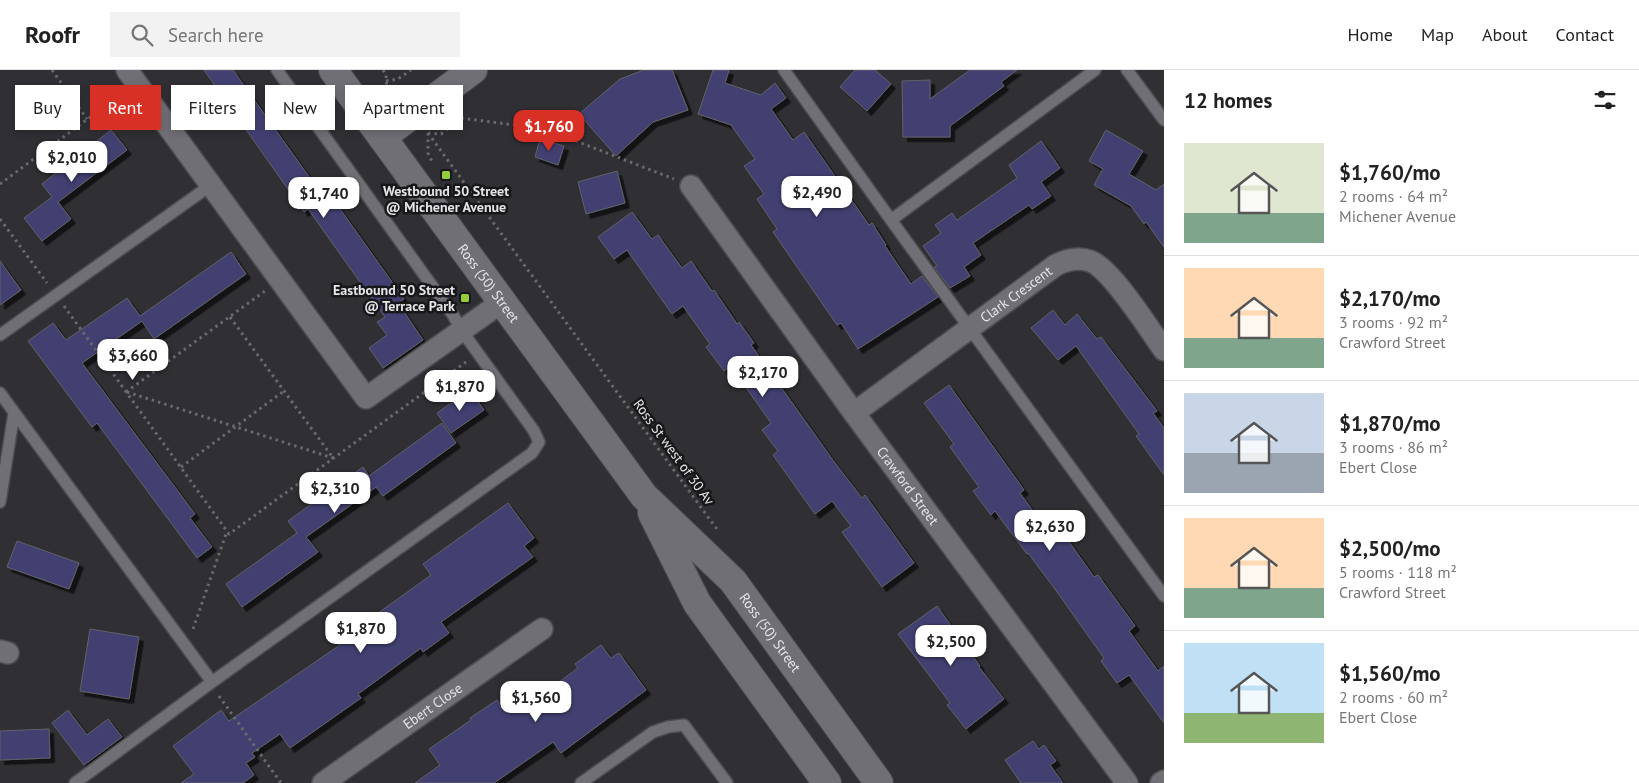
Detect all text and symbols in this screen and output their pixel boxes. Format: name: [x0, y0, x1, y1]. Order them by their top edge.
search box: [110, 12, 460, 57]
text: Roofr: [25, 19, 80, 50]
icon: search: [128, 21, 156, 49]
text: Search here: [168, 23, 264, 47]
text: Home: [1347, 23, 1393, 46]
text: Map: [1421, 23, 1454, 46]
text: About: [1482, 23, 1528, 46]
text: Contact: [1556, 23, 1614, 46]
chip: Buy: [15, 85, 80, 130]
chip: Rent: [90, 85, 161, 130]
chip: Filters: [171, 85, 255, 130]
chip: New: [265, 85, 335, 130]
chip: Apartment: [345, 85, 463, 130]
icon: filters: [1591, 86, 1619, 114]
text: 12 homes: [1184, 87, 1272, 114]
pin: $1,760: [508, 109, 590, 152]
text: $1,760: [524, 116, 574, 136]
pin: $2,010: [31, 140, 113, 183]
text: $2,010: [47, 147, 97, 167]
text: $1,760/mo: [1339, 159, 1441, 186]
icon: home: [1224, 163, 1284, 223]
marker: Westbound 50 Street @ Michener Avenue: [440, 169, 452, 181]
pin: $1,740: [283, 176, 365, 219]
pin: $2,490: [776, 176, 858, 218]
place label: Westbound 50 Street @ Michener Avenue: [383, 182, 509, 216]
text: $2,490: [792, 182, 842, 202]
text: $1,740: [299, 183, 349, 203]
text: 2 rooms · 64 m²: [1339, 186, 1448, 206]
text: Michener Avenue: [1339, 206, 1456, 226]
street label: Ross (50) Street: [454, 240, 524, 326]
street label: Clark Crescent: [977, 262, 1056, 327]
place label: Eastbound 50 Street @ Terrace Park: [333, 281, 455, 315]
text: $2,170/mo: [1339, 285, 1441, 312]
icon: home: [1224, 288, 1284, 348]
marker: Eastbound 50 Street @ Terrace Park: [459, 292, 471, 304]
text: 3 rooms · 92 m²: [1339, 312, 1448, 332]
text: Crawford Street: [1339, 332, 1446, 352]
pin: $3,660: [92, 338, 174, 381]
text: $3,660: [108, 345, 158, 365]
pin: $2,170: [722, 356, 804, 398]
text: $2,170: [738, 362, 788, 382]
pin: $1,870: [419, 370, 501, 412]
text: $1,870: [435, 376, 485, 396]
street label: Ross St west of 30 Av: [629, 395, 719, 509]
text: $1,870/mo: [1339, 410, 1441, 437]
icon: home: [1224, 413, 1284, 473]
text: 3 rooms · 86 m²: [1339, 437, 1448, 457]
street label: Crawford Street: [873, 443, 943, 529]
text: Ebert Close: [1339, 457, 1417, 477]
pin: $2,310: [294, 472, 376, 514]
text: $2,310: [310, 478, 360, 498]
pin: $2,630: [1009, 510, 1091, 552]
text: $2,630: [1025, 516, 1075, 536]
text: $2,500/mo: [1339, 535, 1441, 562]
icon: home: [1224, 538, 1284, 598]
text: 5 rooms · 118 m²: [1339, 562, 1457, 582]
text: Crawford Street: [1339, 582, 1446, 602]
street label: Ross (50) Street: [736, 589, 805, 676]
pin: $1,870: [320, 612, 402, 654]
text: $1,870: [336, 618, 386, 638]
pin: $2,500: [910, 624, 992, 667]
text: $2,500: [926, 631, 976, 651]
text: $1,560/mo: [1339, 660, 1441, 687]
icon: home: [1224, 663, 1284, 723]
street label: Ebert Close: [399, 679, 466, 733]
pin: $1,560: [495, 680, 577, 723]
text: $1,560: [511, 687, 561, 707]
text: 2 rooms · 60 m²: [1339, 687, 1448, 707]
text: Ebert Close: [1339, 707, 1417, 727]

